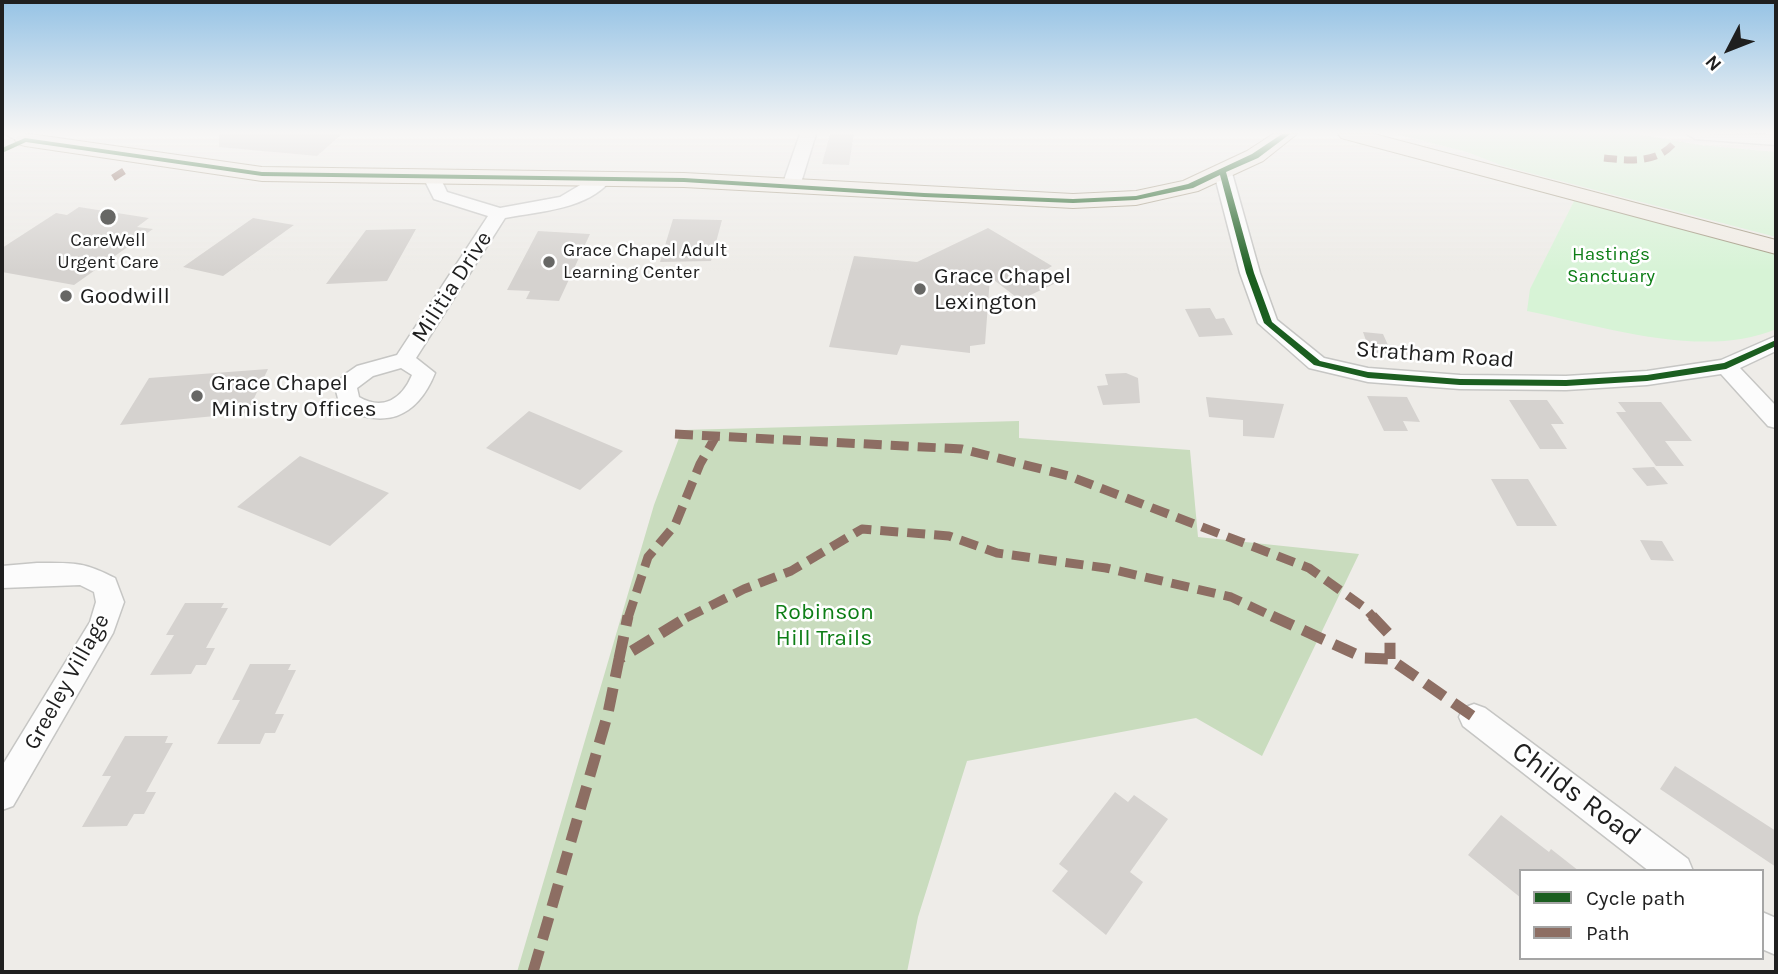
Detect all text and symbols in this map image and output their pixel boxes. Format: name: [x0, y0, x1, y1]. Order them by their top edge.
north arrow: [1694, 14, 1764, 84]
text: N: [1701, 51, 1726, 75]
marker: CareWell Urgent Care: [98, 207, 118, 227]
street label: Militia Drive: [406, 226, 498, 348]
place label: CareWell Urgent Care: [57, 230, 159, 274]
place label: Grace Chapel Adult Learning Center: [563, 240, 727, 284]
park label: Hastings Sanctuary: [1567, 244, 1655, 288]
marker: Grace Chapel Adult Learning Center: [541, 254, 557, 270]
place label: Grace Chapel Lexington: [934, 262, 1071, 316]
marker: Grace Chapel Lexington: [912, 281, 928, 297]
place label: Goodwill: [80, 282, 170, 310]
marker: Goodwill: [58, 288, 74, 304]
street label: Stratham Road: [1355, 336, 1515, 374]
place label: Grace Chapel Ministry Offices: [211, 369, 377, 423]
marker: Grace Chapel Ministry Offices: [189, 388, 205, 404]
park label: Robinson Hill Trails: [774, 598, 874, 652]
street label: Greeley Village: [18, 609, 116, 755]
street label: Childs Road: [1505, 735, 1647, 853]
legend: [1519, 869, 1764, 960]
text: Cycle path: [1586, 886, 1686, 910]
text: Path: [1586, 921, 1630, 945]

